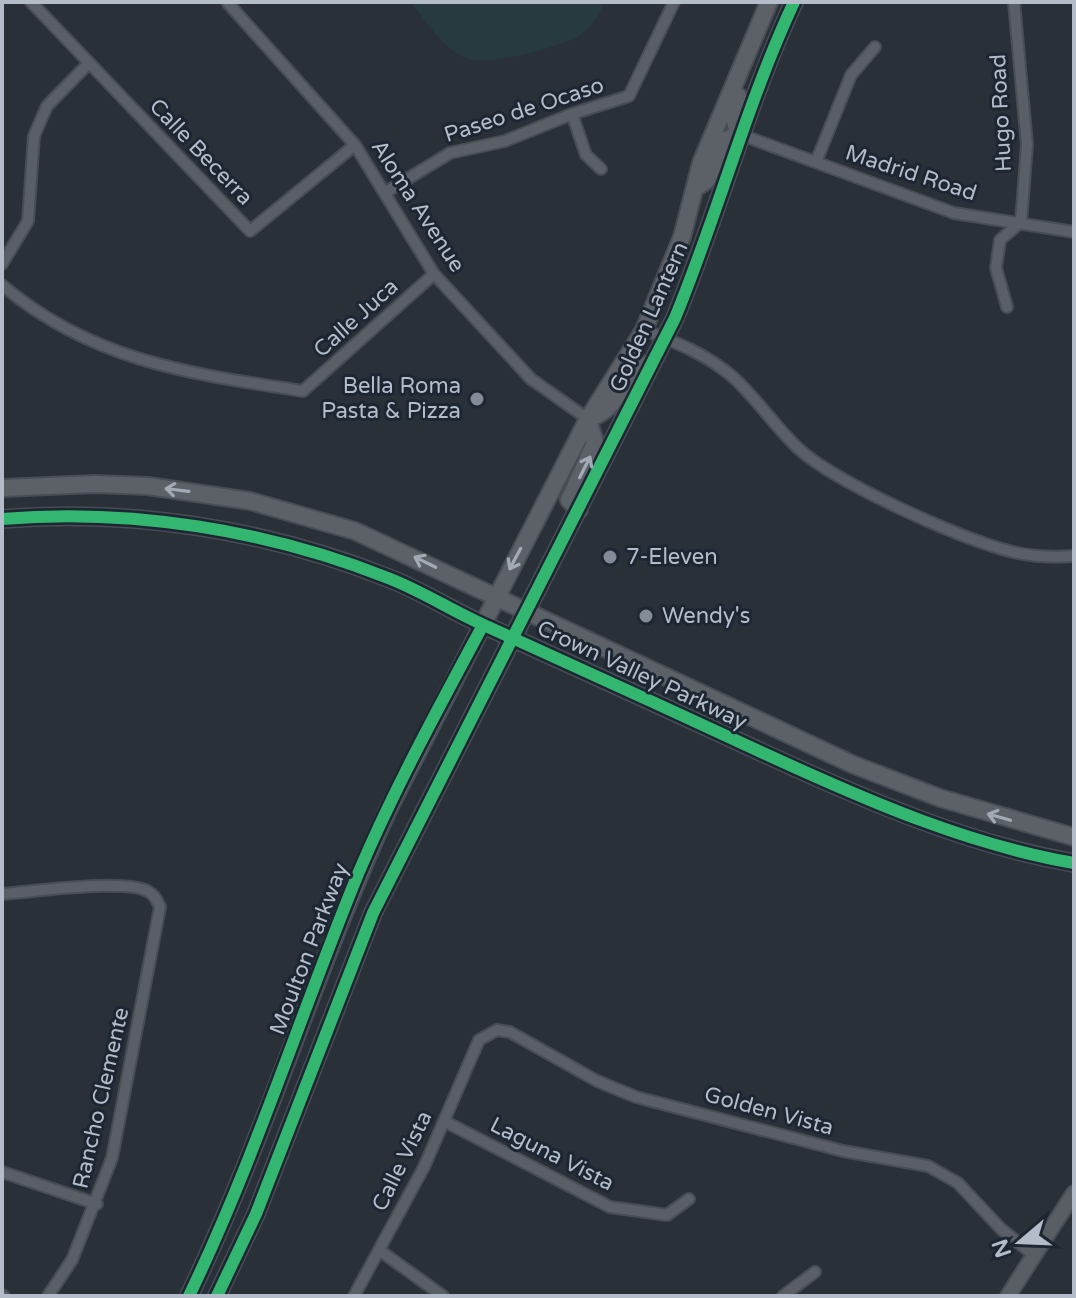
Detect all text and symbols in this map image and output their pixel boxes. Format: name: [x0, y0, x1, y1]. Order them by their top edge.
street label: Hugo Road: [985, 53, 1017, 173]
street label: Paseo de Ocaso: [441, 72, 607, 148]
street label: Calle Becerra: [144, 93, 258, 211]
street label: Aloma Avenue: [366, 135, 470, 277]
street label: Madrid Road: [842, 140, 980, 206]
street label: Golden Lantern: [604, 238, 694, 396]
street label: Calle Juca: [308, 273, 404, 363]
place label: Bella Roma Pasta & Pizza: [321, 373, 461, 424]
marker: Bella Roma Pasta & Pizza: [468, 390, 486, 408]
one-way arrow: [577, 455, 593, 479]
one-way arrow: [165, 482, 190, 497]
place label: 7-Eleven: [626, 544, 718, 570]
one-way arrow: [507, 547, 523, 570]
marker: 7-Eleven: [601, 548, 619, 566]
one-way arrow: [414, 554, 438, 569]
place label: Wendy's: [662, 603, 750, 629]
marker: Wendy's: [637, 607, 655, 625]
street label: Crown Valley Parkway: [533, 615, 751, 735]
one-way arrow: [986, 809, 1012, 824]
street label: Moulton Parkway: [264, 859, 354, 1039]
street label: Rancho Clemente: [67, 1005, 135, 1191]
street label: Golden Vista: [702, 1081, 836, 1141]
street label: Calle Vista: [367, 1107, 437, 1215]
street label: Laguna Vista: [486, 1112, 618, 1196]
north arrow: [980, 1202, 1060, 1282]
text: N: [987, 1236, 1017, 1261]

